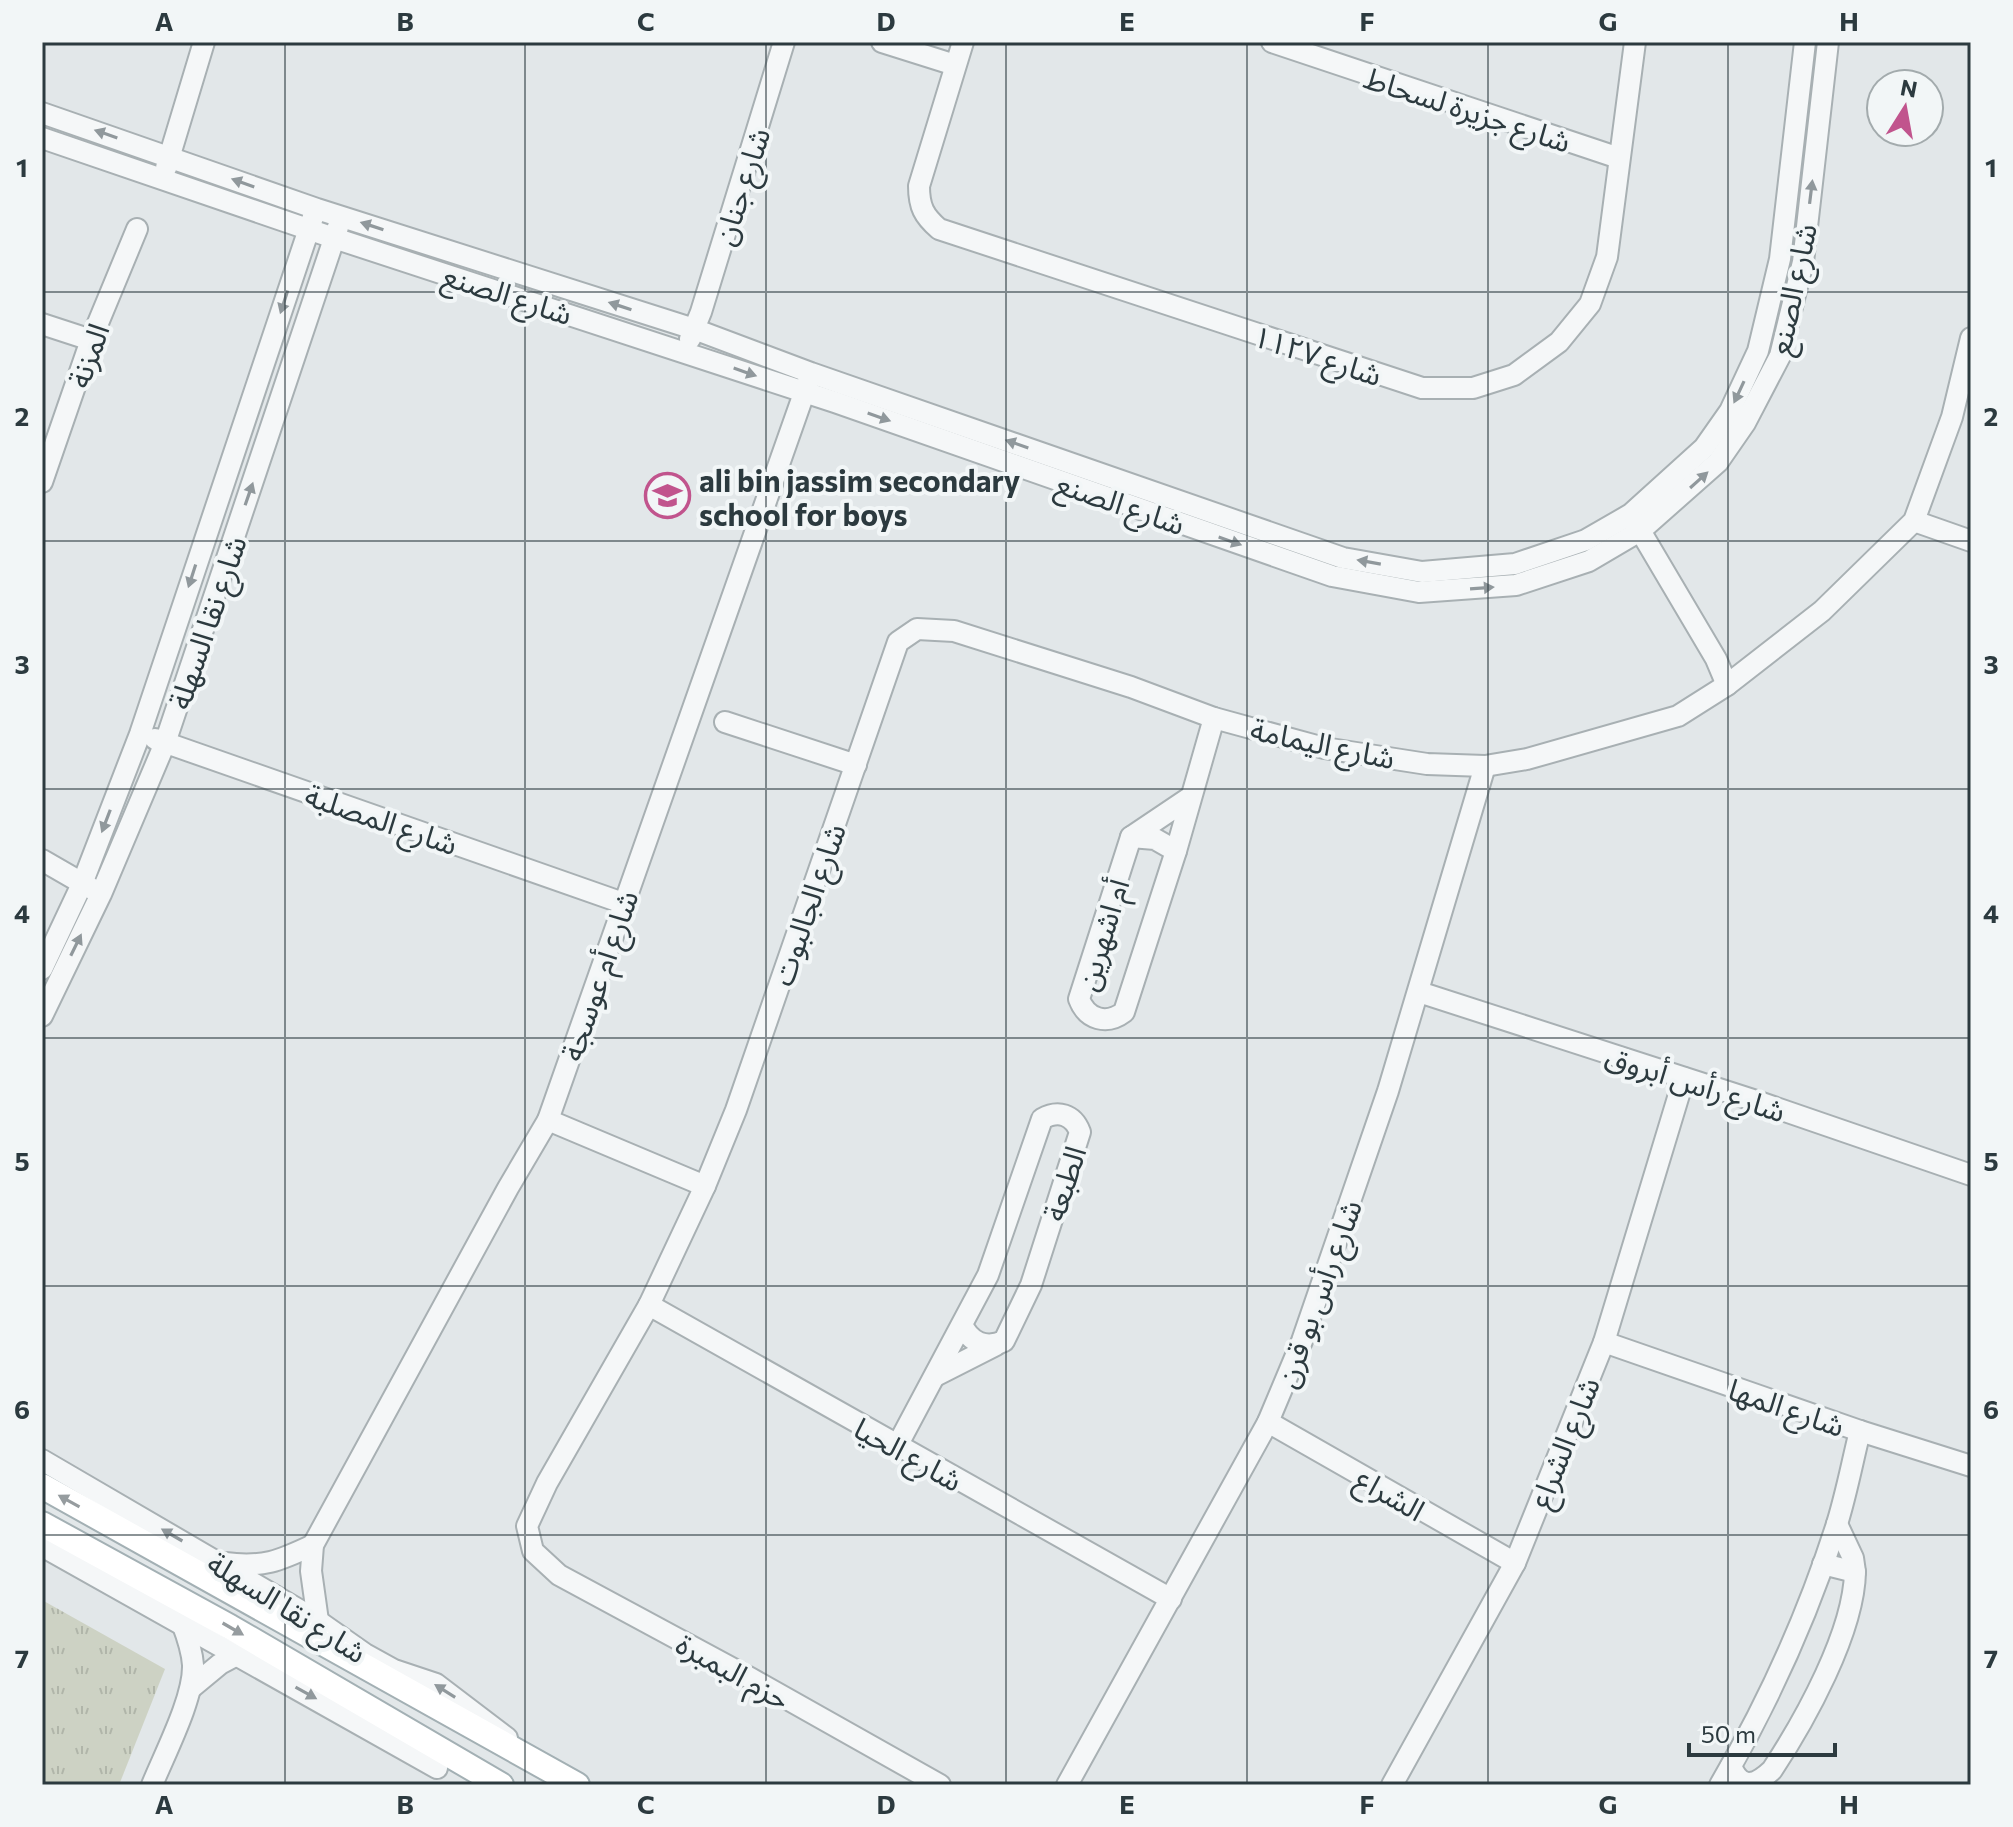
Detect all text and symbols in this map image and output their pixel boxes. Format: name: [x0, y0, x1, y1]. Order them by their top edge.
text: A: [155, 5, 174, 36]
text: B: [396, 5, 414, 36]
text: C: [637, 5, 655, 36]
text: D: [876, 5, 896, 36]
text: E: [1119, 5, 1135, 36]
text: F: [1359, 5, 1375, 36]
text: G: [1599, 5, 1617, 36]
text: H: [1839, 5, 1859, 36]
street label: شارع جزيرة لسحاط: [1358, 57, 1576, 165]
north arrow: [1865, 68, 1945, 148]
text: N: [1898, 73, 1920, 103]
street label: شارع جنان: [704, 123, 782, 251]
one-way arrow: [94, 128, 118, 140]
text: 1: [16, 151, 28, 182]
text: 1: [1985, 151, 1997, 182]
one-way arrow: [231, 176, 255, 188]
one-way arrow: [1804, 179, 1817, 204]
one-way arrow: [360, 219, 384, 232]
street label: شارع الصنع: [1759, 220, 1829, 360]
street label: شارع الصنع: [437, 255, 577, 337]
one-way arrow: [277, 291, 289, 315]
one-way arrow: [607, 299, 631, 311]
street label: شارع ١١٢٧: [1247, 316, 1387, 398]
street label: المزنة: [58, 318, 117, 393]
one-way arrow: [733, 366, 757, 378]
one-way arrow: [1732, 380, 1746, 403]
text: 2: [15, 400, 29, 431]
text: 2: [1984, 400, 1998, 431]
one-way arrow: [867, 412, 891, 424]
one-way arrow: [1004, 438, 1028, 450]
place label: ali bin jassim secondary school for boys: [699, 461, 1021, 532]
street label: شارع الصنع: [1050, 463, 1190, 547]
one-way arrow: [1689, 471, 1708, 489]
school or university icon: ali bin jassim secondary school for boys: [644, 472, 692, 520]
one-way arrow: [243, 482, 255, 506]
street label: شارع نقا السهلة: [159, 530, 259, 715]
one-way arrow: [1218, 535, 1242, 547]
one-way arrow: [1356, 556, 1381, 568]
one-way arrow: [186, 564, 198, 588]
one-way arrow: [1470, 581, 1495, 594]
text: 3: [14, 648, 30, 679]
text: 3: [1983, 648, 1999, 679]
street label: شارع اليمامة: [1246, 709, 1399, 781]
street label: شارع المصلبة: [299, 775, 463, 867]
one-way arrow: [99, 809, 112, 833]
street label: شارع الجالبوت: [762, 818, 858, 992]
street label: أم اشهرين: [1066, 874, 1141, 996]
street label: شارع أم عوسجة: [552, 885, 650, 1067]
text: 4: [14, 897, 30, 928]
text: 4: [1983, 897, 1999, 928]
one-way arrow: [69, 934, 83, 957]
street label: شارع رأس أبروق: [1599, 1035, 1791, 1134]
street label: الطبعة: [1034, 1141, 1093, 1225]
text: 5: [14, 1145, 30, 1176]
text: 5: [1983, 1145, 1999, 1176]
street label: شارع رأس بو قرن: [1266, 1194, 1374, 1394]
street label: شارع المها: [1722, 1369, 1850, 1449]
street label: شارع الشراع: [1520, 1371, 1612, 1515]
text: 6: [14, 1393, 30, 1424]
text: 6: [1983, 1393, 1999, 1424]
street label: شارع الحيا: [845, 1408, 970, 1503]
street label: الشراع: [1347, 1458, 1432, 1533]
one-way arrow: [57, 1494, 80, 1508]
one-way arrow: [161, 1528, 183, 1542]
street label: شارع نقا السهلة: [198, 1542, 374, 1675]
one-way arrow: [222, 1622, 244, 1636]
street label: حزم البمبرة: [668, 1624, 797, 1722]
text: 7: [15, 1642, 29, 1673]
text: 7: [1984, 1642, 1998, 1673]
one-way arrow: [435, 1684, 456, 1699]
one-way arrow: [294, 1686, 317, 1700]
scale bar: [1689, 1707, 1835, 1757]
text: 50 m: [1701, 1719, 1756, 1748]
text: A: [155, 1788, 174, 1819]
text: B: [396, 1788, 414, 1819]
text: C: [637, 1788, 655, 1819]
text: D: [876, 1788, 896, 1819]
text: E: [1119, 1788, 1135, 1819]
text: F: [1359, 1788, 1375, 1819]
text: G: [1599, 1788, 1617, 1819]
text: H: [1839, 1788, 1859, 1819]

